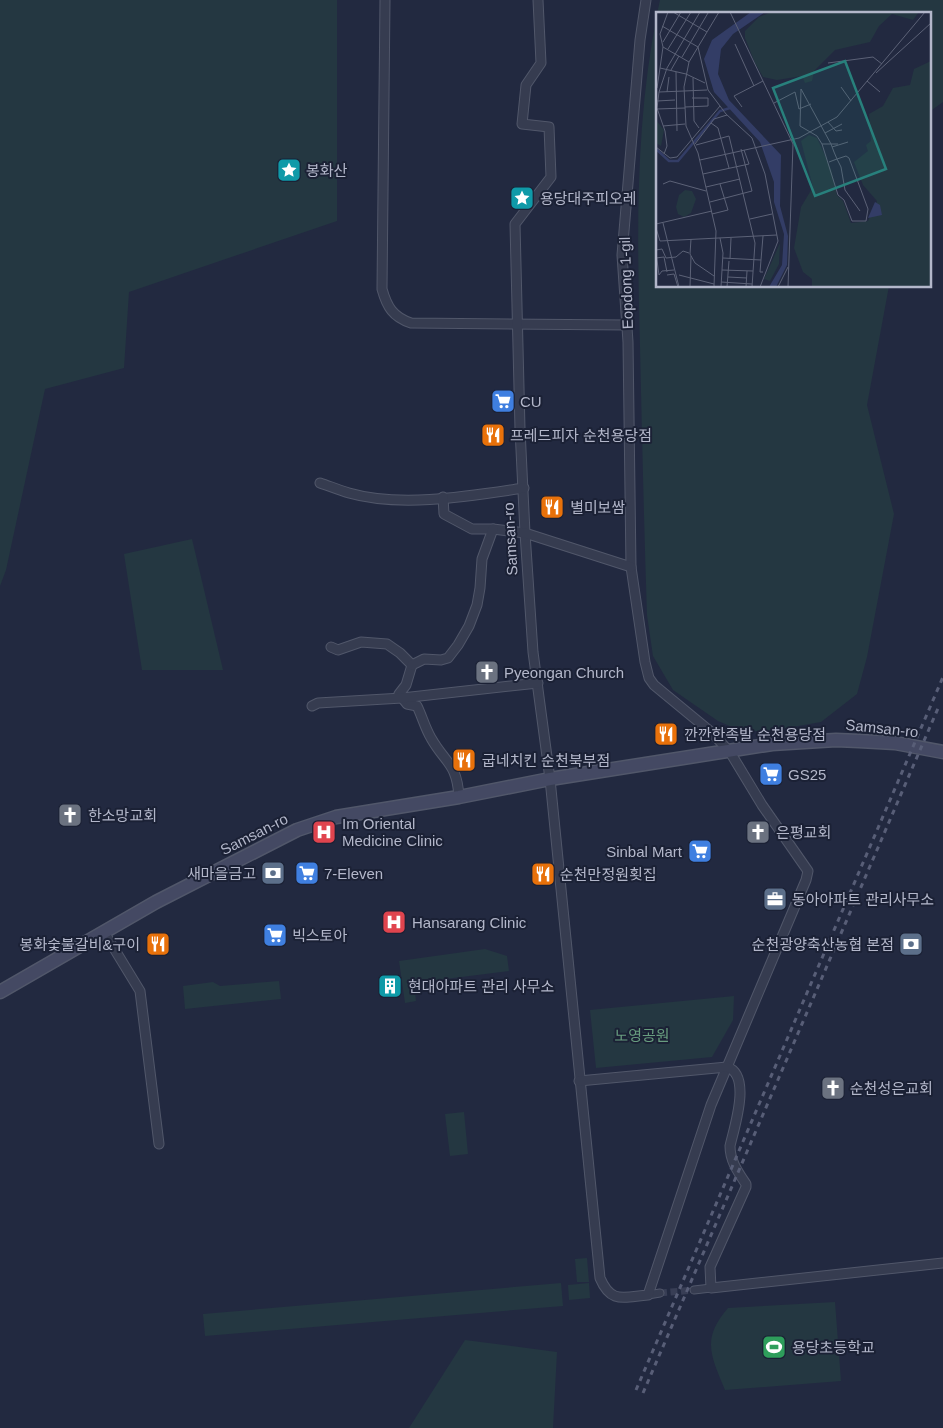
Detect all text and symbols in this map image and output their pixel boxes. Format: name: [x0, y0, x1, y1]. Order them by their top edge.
inset map: [656, 12, 930, 288]
place icon: 봉화산: [276, 157, 302, 183]
place label: 봉화산: [306, 162, 348, 179]
place icon: 용당대주피오레: [509, 185, 535, 211]
place label: 용당대주피오레: [540, 190, 637, 207]
street label: Eopdong 1-gil: [616, 236, 636, 330]
supermarket icon: CU: [490, 388, 516, 414]
place label: CU: [520, 393, 542, 410]
restaurant icon: 프레드피자 순천용당점: [480, 422, 506, 448]
place label: 프레드피자 순천용당점: [510, 427, 652, 444]
restaurant icon: 별미보쌈: [539, 494, 565, 520]
place label: 별미보쌈: [570, 499, 625, 516]
street label: Samsan-ro: [500, 502, 520, 576]
church icon: Pyeongan Church: [474, 659, 500, 685]
place label: Pyeongan Church: [504, 664, 624, 681]
street label: Samsan-ro: [845, 716, 919, 740]
restaurant icon: 깐깐한족발 순천용당점: [653, 721, 679, 747]
place label: 깐깐한족발 순천용당점: [684, 726, 826, 743]
restaurant icon: 굽네치킨 순천북부점: [451, 747, 477, 773]
place label: 굽네치킨 순천북부점: [482, 752, 610, 769]
supermarket icon: GS25: [758, 761, 784, 787]
place label: GS25: [788, 766, 826, 783]
church icon: 한소망교회: [57, 802, 83, 828]
place label: 한소망교회: [88, 807, 157, 824]
street label: Samsan-ro: [217, 810, 291, 858]
place label: Im Oriental Medicine Clinic: [342, 815, 443, 849]
hospital icon: Im Oriental Medicine Clinic: [311, 819, 337, 845]
church icon: 은평교회: [745, 819, 771, 845]
place label: 은평교회: [776, 824, 831, 841]
supermarket icon: Sinbal Mart: [687, 838, 713, 864]
place label: Sinbal Mart: [606, 843, 683, 860]
bank icon: 새마을금고: [260, 860, 286, 886]
supermarket icon: 7-Eleven: [294, 860, 320, 886]
restaurant icon: 순천만정원횟집: [530, 861, 556, 887]
place label: 새마을금고: [187, 865, 256, 882]
place label: 7-Eleven: [324, 865, 383, 882]
place label: 순천만정원횟집: [560, 866, 657, 883]
office icon: 동아아파트 관리사무소: [762, 886, 788, 912]
place label: 동아아파트 관리사무소: [792, 891, 934, 908]
hospital icon: Hansarang Clinic: [381, 909, 407, 935]
place label: Hansarang Clinic: [412, 914, 527, 931]
supermarket icon: 빅스토아: [262, 922, 288, 948]
place label: 빅스토아: [292, 927, 347, 944]
restaurant icon: 봉화숯불갈비&구이: [145, 931, 171, 957]
bank icon: 순천광양축산농협 본점: [898, 931, 924, 957]
place label: 봉화숯불갈비&구이: [20, 936, 140, 953]
place label: 순천광양축산농협 본점: [752, 936, 894, 953]
building icon: 현대아파트 관리 사무소: [377, 973, 403, 999]
place label: 현대아파트 관리 사무소: [408, 978, 555, 995]
park label: 노영공원: [614, 1027, 670, 1044]
church icon: 순천성은교회: [820, 1075, 846, 1101]
place label: 순천성은교회: [850, 1080, 933, 1097]
sports icon: 용당초등학교: [761, 1334, 787, 1360]
place label: 용당초등학교: [792, 1339, 875, 1356]

